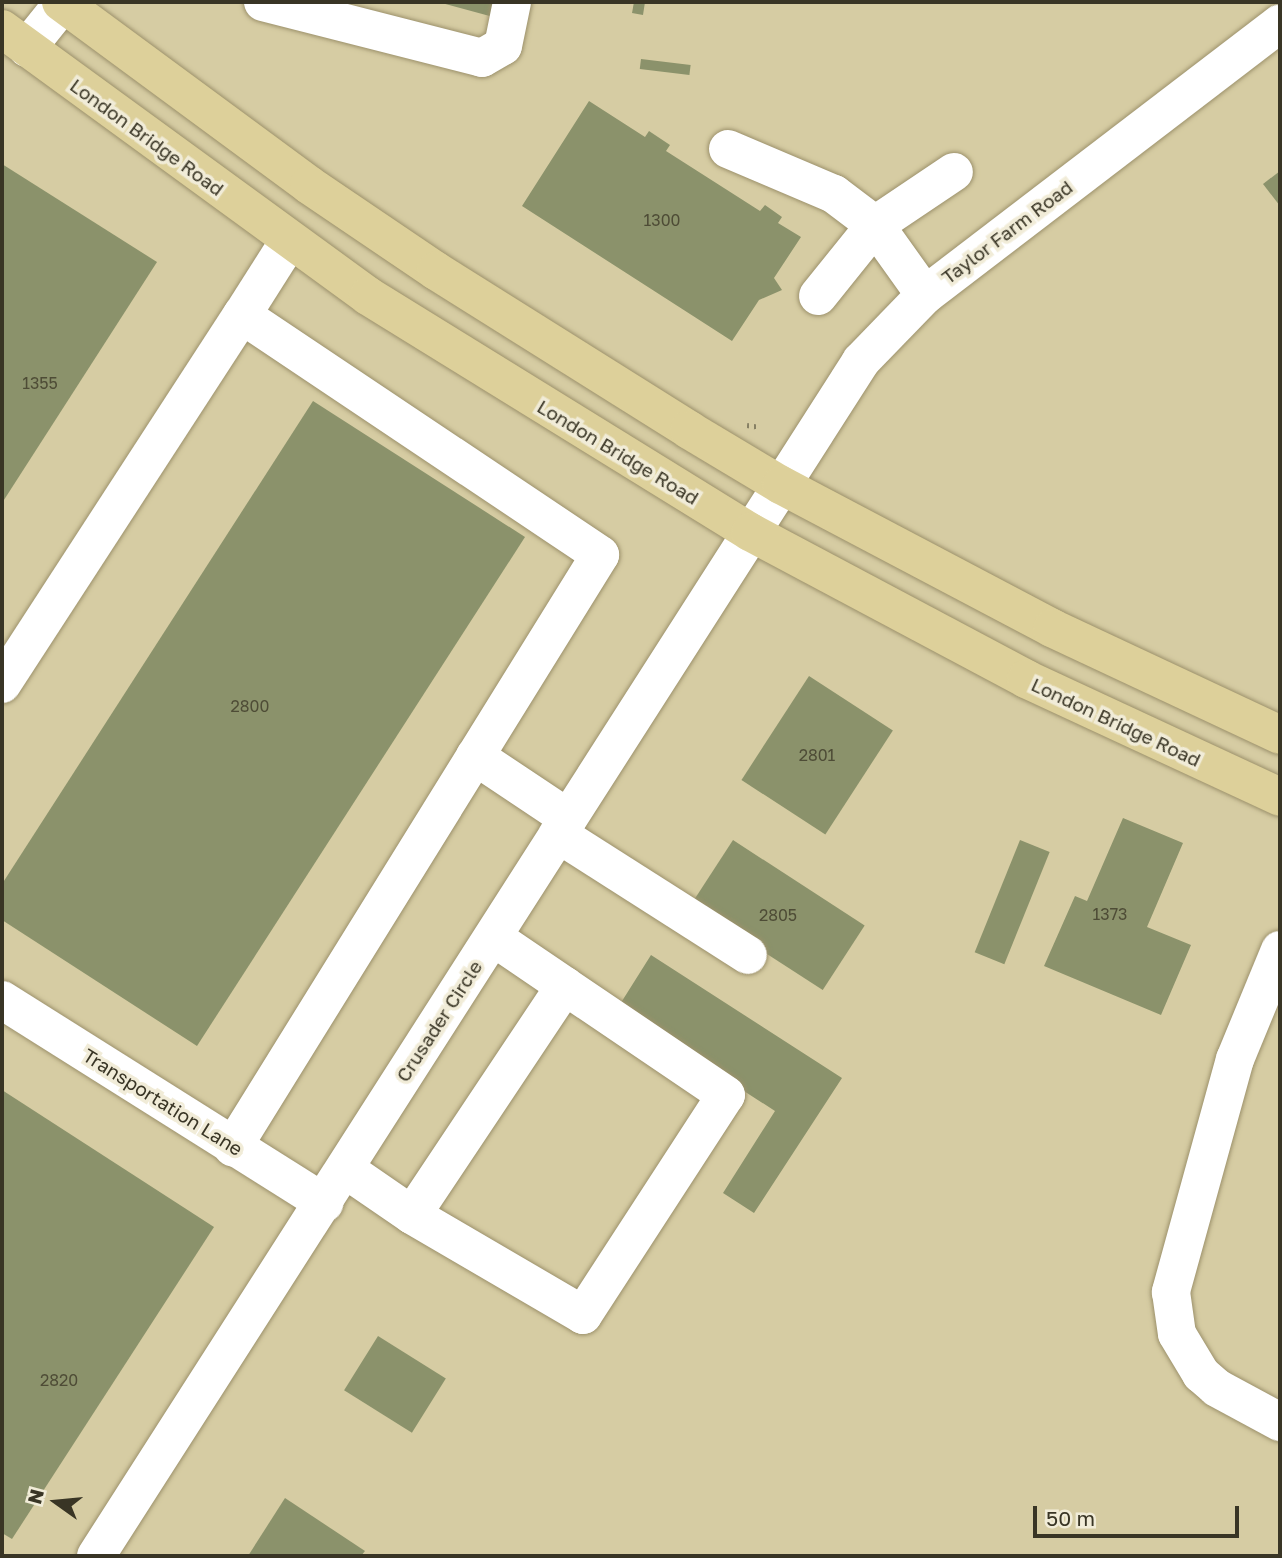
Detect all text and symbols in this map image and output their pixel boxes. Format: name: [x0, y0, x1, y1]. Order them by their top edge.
street label: London Bridge Road: [66, 74, 228, 200]
street label: Taylor Farm Road: [937, 175, 1077, 289]
house number: 1300: [644, 210, 680, 230]
house number: 1355: [22, 373, 58, 393]
street label: London Bridge Road: [533, 395, 703, 509]
street label: London Bridge Road: [1028, 673, 1204, 771]
house number: 2800: [231, 696, 269, 716]
house number: 2801: [799, 745, 835, 765]
house number: 1373: [1093, 904, 1127, 924]
house number: 2805: [759, 905, 797, 925]
street label: Crusader Circle: [391, 956, 487, 1086]
street label: Transportation Lane: [79, 1044, 247, 1160]
house number: 2820: [40, 1370, 78, 1390]
north arrow: [21, 1467, 91, 1537]
text: N: [22, 1486, 48, 1506]
scale bar: [1037, 1492, 1244, 1536]
text: 50 m: [1046, 1505, 1095, 1531]

